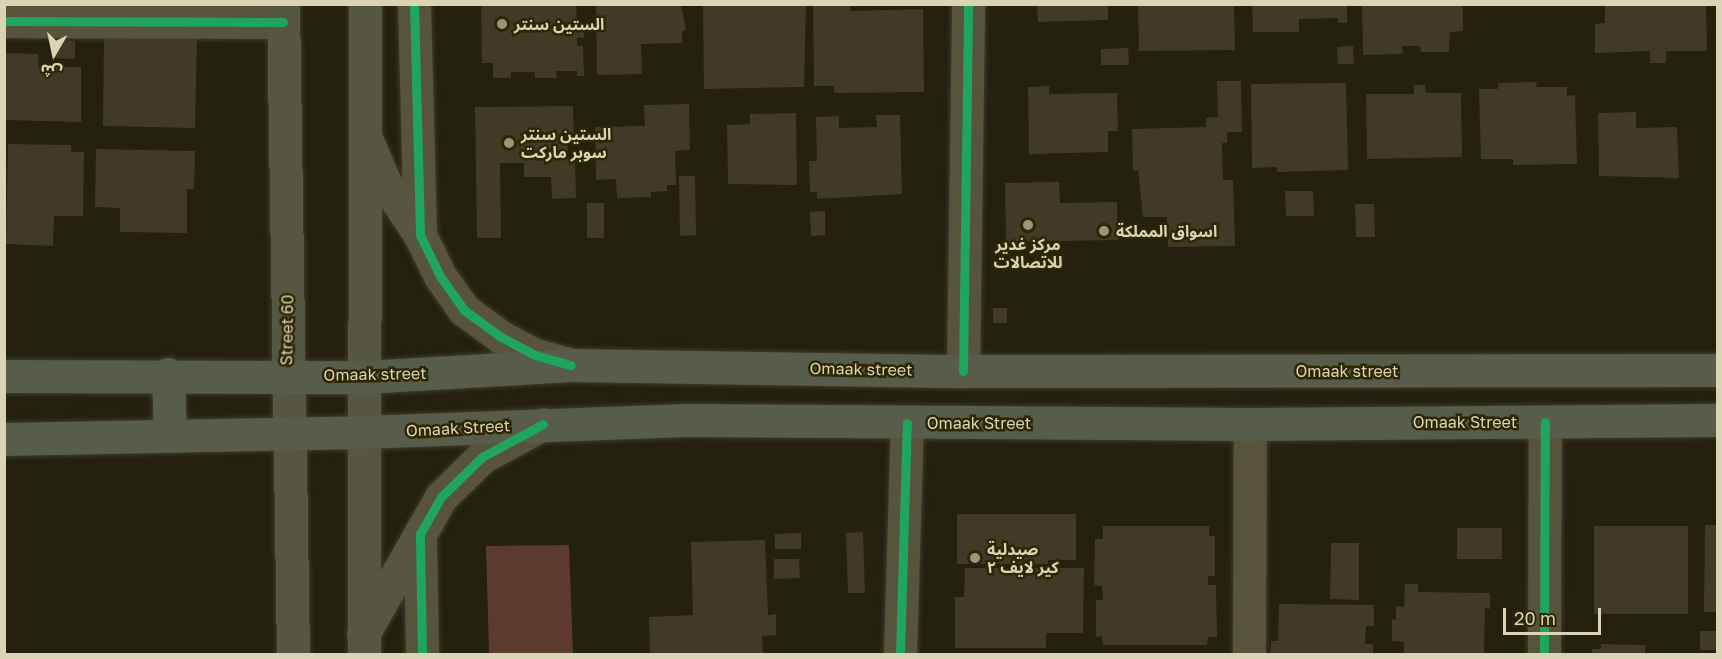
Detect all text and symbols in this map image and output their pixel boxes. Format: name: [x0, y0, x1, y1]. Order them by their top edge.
place label: الستين سنتر: [514, 14, 604, 34]
marker: الستين سنتر: [495, 17, 509, 31]
north arrow: [24, 24, 84, 84]
text: ش: [39, 60, 64, 83]
place label: الستين سنتر سوبر ماركت: [521, 124, 611, 162]
marker: الستين سنتر سوبر ماركت: [502, 136, 516, 150]
marker: مركز غدير للاتصالات: [1021, 218, 1035, 232]
place label: اسواق المملكة: [1116, 221, 1217, 241]
marker: اسواق المملكة: [1097, 224, 1111, 238]
place label: مركز غدير للاتصالات: [993, 234, 1063, 272]
street label: Street 60: [277, 294, 297, 366]
street label: Omaak street: [809, 359, 913, 379]
street label: Omaak street: [1295, 361, 1399, 381]
street label: Omaak street: [323, 364, 427, 384]
street label: Omaak Street: [1413, 412, 1517, 432]
street label: Omaak Street: [927, 413, 1031, 433]
street label: Omaak Street: [405, 416, 511, 440]
place label: صيدلية كير لايف ٢: [987, 539, 1059, 577]
marker: صيدلية كير لايف ٢: [968, 551, 982, 565]
scale bar: [1506, 596, 1604, 634]
text: 20 m: [1514, 607, 1556, 629]

